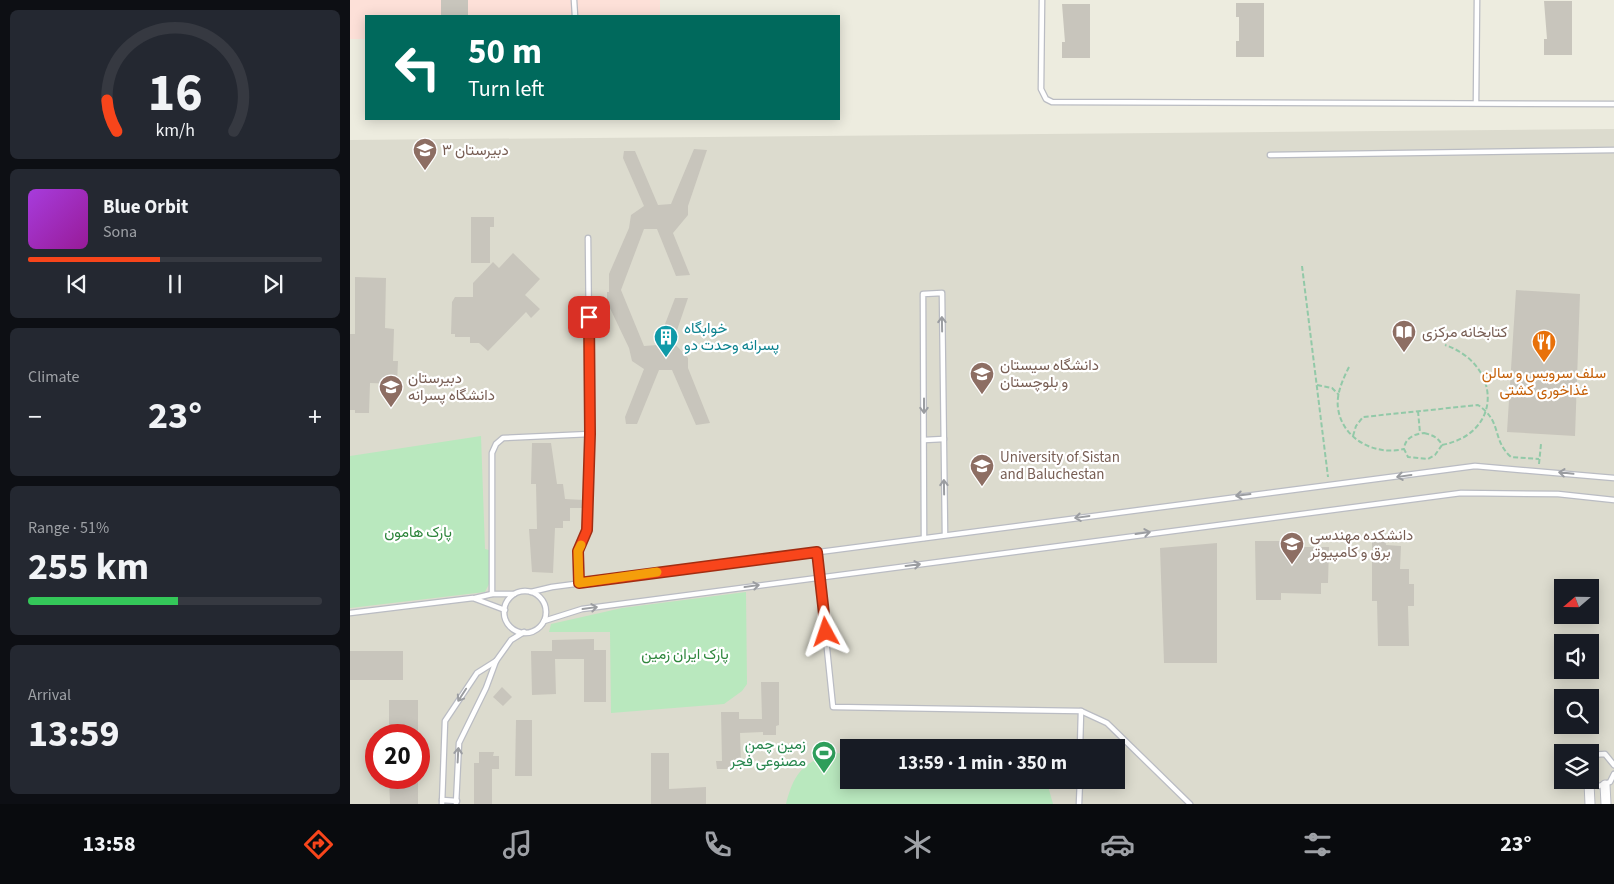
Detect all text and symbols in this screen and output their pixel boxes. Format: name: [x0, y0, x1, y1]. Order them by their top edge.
text: 50 m: [468, 27, 542, 77]
icon: left: [385, 35, 450, 100]
text: 16: [148, 57, 202, 131]
text: Turn left: [468, 73, 544, 105]
text: km/h: [155, 118, 195, 143]
school or university icon: دبیرستان ۳: [412, 137, 438, 171]
place label: دبیرستان ۳: [442, 140, 509, 161]
text: Blue Orbit: [103, 194, 188, 221]
text: Sona: [103, 221, 137, 243]
icon: previous: [63, 270, 91, 298]
icon: pause: [161, 270, 189, 298]
icon: next: [259, 270, 287, 298]
pin: [568, 296, 610, 338]
icon: arrive: [575, 303, 603, 331]
one-way arrow: [937, 316, 947, 332]
place label: خوابگاه پسرانه وحدت دو: [684, 318, 779, 356]
library icon: کتابخانه مرکزی: [1391, 319, 1417, 353]
place label: کتابخانه مرکزی: [1422, 322, 1508, 343]
building icon: خوابگاه پسرانه وحدت دو: [653, 324, 679, 358]
restaurant icon: سلف سرویس و سالن غذاخوری کشتی: [1531, 329, 1557, 363]
place label: دانشگاه سیستان و بلوچستان: [1000, 355, 1099, 393]
school or university icon: دانشگاه سیستان و بلوچستان: [969, 361, 995, 395]
place label: سلف سرویس و سالن غذاخوری کشتی: [1482, 363, 1606, 401]
text: Climate: [28, 366, 79, 388]
place label: دبیرستان دانشگاه پسرانه: [408, 368, 495, 406]
school or university icon: دبیرستان دانشگاه پسرانه: [378, 374, 404, 408]
text: 23°: [148, 389, 202, 443]
text: −: [28, 397, 42, 437]
text: +: [308, 397, 322, 437]
one-way arrow: [919, 398, 929, 414]
place label: University of Sistan and Baluchestan: [1000, 447, 1120, 485]
school or university icon: University of Sistan and Baluchestan: [969, 453, 995, 487]
one-way arrow: [1558, 468, 1574, 478]
one-way arrow: [1396, 472, 1412, 482]
one-way arrow: [939, 479, 949, 495]
one-way arrow: [1235, 490, 1251, 500]
one-way arrow: [1074, 512, 1090, 522]
text: Range · 51%: [28, 517, 109, 539]
park label: پارک هامون: [384, 522, 452, 543]
place label: دانشکده مهندسی برق و کامپیوتر: [1309, 525, 1413, 563]
one-way arrow: [1135, 528, 1151, 538]
school or university icon: دانشکده مهندسی برق و کامپیوتر: [1279, 531, 1305, 565]
text: 255 km: [28, 540, 149, 594]
one-way arrow: [904, 560, 920, 570]
north arrow: [1554, 579, 1599, 624]
map controls: [1554, 579, 1599, 789]
one-way arrow: [743, 581, 759, 591]
one-way arrow: [582, 602, 598, 612]
position arrow: [799, 605, 851, 657]
button: sound: [1554, 634, 1599, 679]
park label: پارک ایران زمین: [641, 644, 729, 665]
text: Arrival: [28, 684, 71, 706]
one-way arrow: [457, 688, 467, 702]
button: search: [1554, 689, 1599, 734]
text: 13:59: [28, 707, 120, 761]
speed limit sign: 20: [365, 724, 430, 789]
place label: زمین چمن مصنوعی فجر: [729, 734, 806, 772]
sports icon: زمین چمن مصنوعی فجر: [811, 740, 837, 774]
button: layers: [1554, 744, 1599, 789]
one-way arrow: [454, 748, 463, 764]
text: 13:59 · 1 min · 350 m: [898, 750, 1067, 777]
icon: directions: [301, 827, 336, 862]
icon: music: [500, 827, 535, 862]
icon: phone: [700, 827, 735, 862]
icon: climate: [900, 827, 935, 862]
icon: car: [1100, 827, 1135, 862]
icon: filters: [1300, 827, 1335, 862]
text: 13:58: [82, 828, 136, 860]
text: 23°: [1500, 828, 1531, 860]

